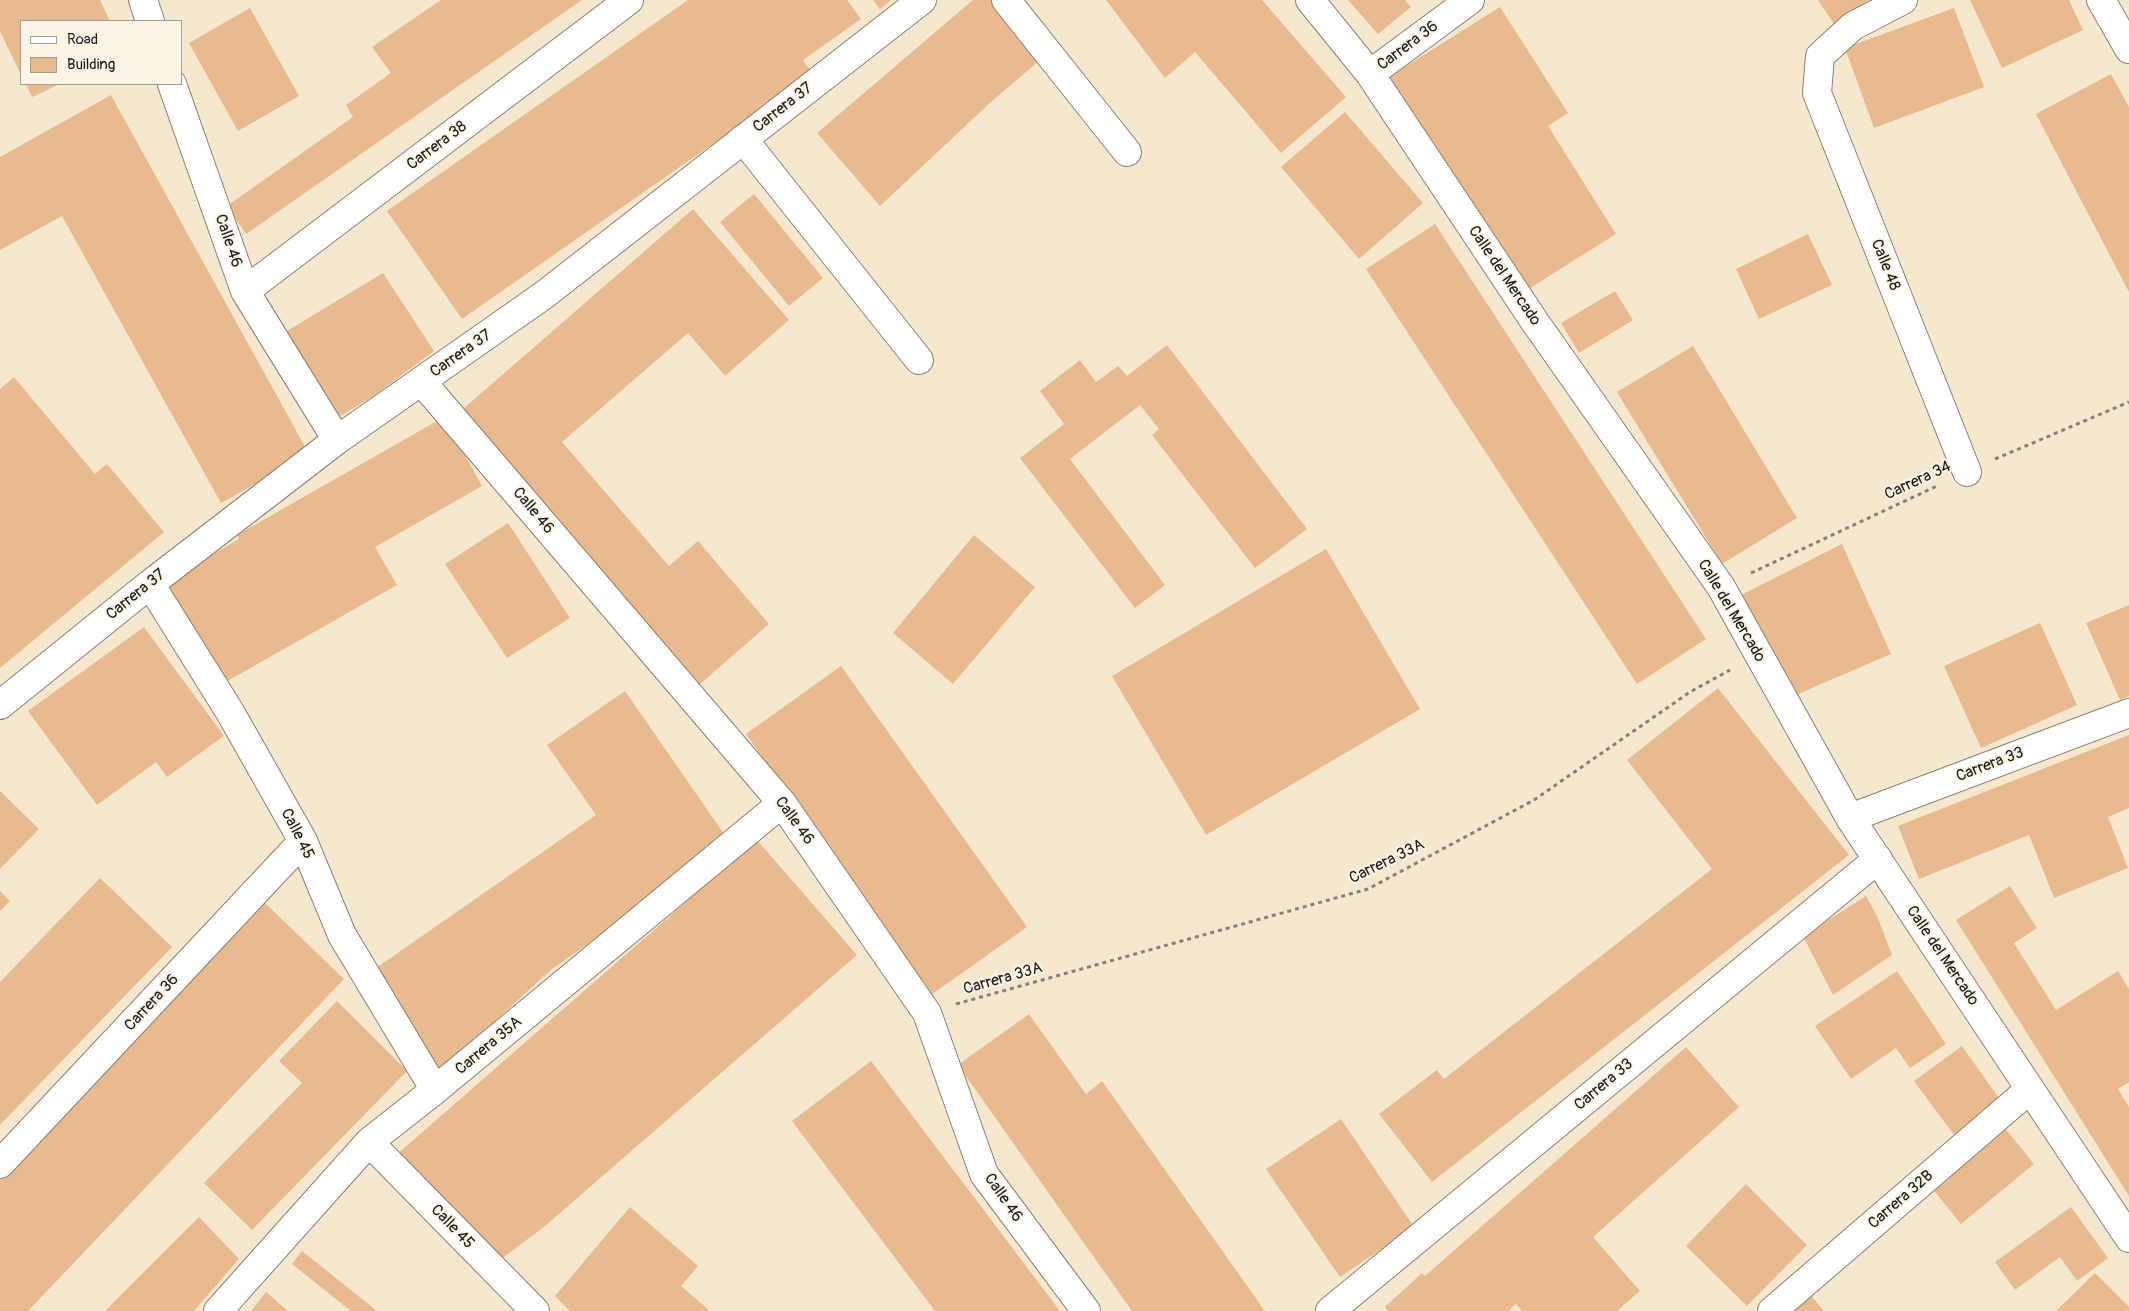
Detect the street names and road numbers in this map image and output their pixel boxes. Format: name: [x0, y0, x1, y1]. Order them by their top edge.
street label: Carrera 36: [1374, 17, 1442, 75]
street label: Carrera 37: [749, 79, 817, 137]
street label: Carrera 38: [403, 117, 471, 175]
street label: Calle 46: [210, 212, 246, 270]
street label: Calle del Mercado: [1464, 222, 1544, 330]
street label: Calle 48: [1866, 237, 1904, 293]
street label: Carrera 37: [427, 326, 495, 382]
street label: Carrera 34: [1882, 457, 1954, 505]
street label: Calle 46: [508, 484, 558, 538]
street label: Calle del Mercado: [1693, 556, 1769, 666]
street label: Carrera 37: [103, 565, 169, 625]
street label: Carrera 33: [1954, 743, 2026, 787]
street label: Calle 46: [770, 793, 818, 849]
street label: Calle 45: [276, 805, 318, 863]
street label: Carrera 33A: [1346, 836, 1428, 888]
street label: Calle del Mercado: [1902, 902, 1982, 1010]
street label: Carrera 33A: [961, 959, 1045, 999]
street label: Carrera 36: [121, 970, 183, 1036]
street label: Carrera 35A: [452, 1013, 526, 1079]
street label: Carrera 33: [1571, 1055, 1637, 1115]
street label: Carrera 32B: [1865, 1167, 1937, 1233]
street label: Calle 46: [979, 1170, 1027, 1226]
street label: Calle 45: [426, 1201, 478, 1253]

